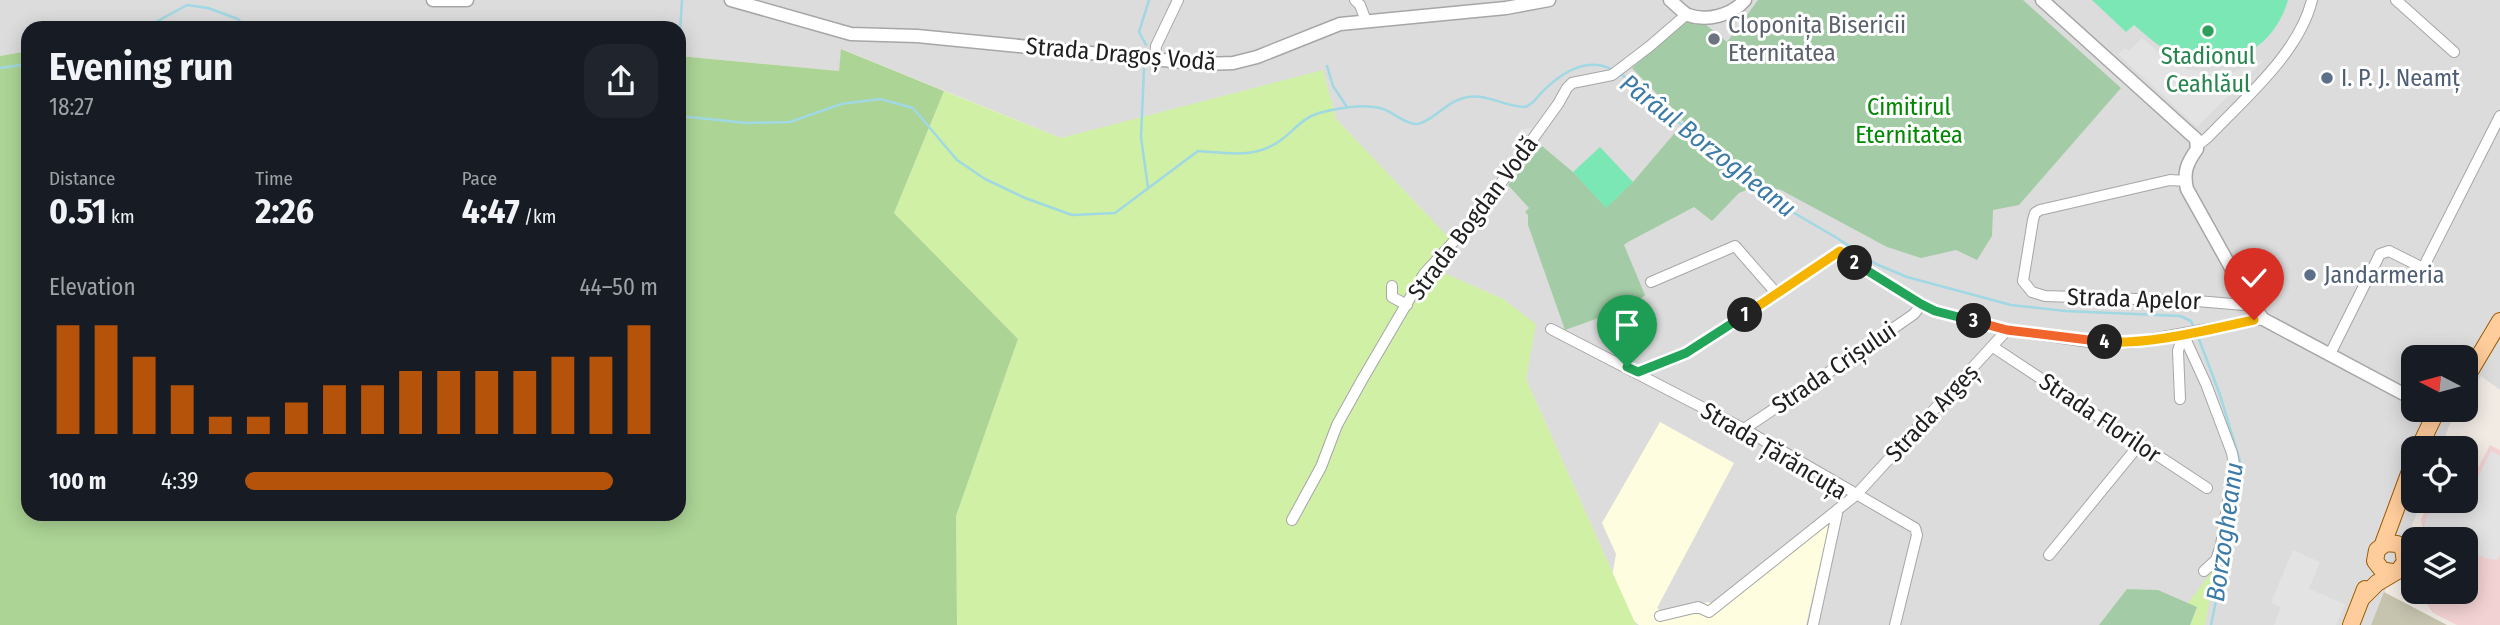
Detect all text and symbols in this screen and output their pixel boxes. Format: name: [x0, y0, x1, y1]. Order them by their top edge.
place label: Cloponița Bisericii Eternitatea: [1728, 11, 1906, 67]
marker: Stadionul Ceahlăul: [2200, 23, 2216, 39]
marker: Cloponița Bisericii Eternitatea: [1706, 31, 1722, 47]
street label: Strada Dragoș Vodă: [1025, 32, 1217, 77]
place label: Stadionul Ceahlăul: [2161, 42, 2255, 98]
text: Evening run: [49, 44, 233, 90]
button: share: [584, 44, 658, 118]
place label: I. P. J. Neamț: [2341, 64, 2460, 93]
water label: Pârâul Borzogheanu: [1614, 68, 1802, 224]
marker: I. P. J. Neamț: [2319, 70, 2335, 86]
text: 18:27: [49, 93, 94, 121]
park label: Cimitirul Eternitatea: [1855, 93, 1963, 149]
street label: Strada Bogdan Vodă: [1402, 131, 1544, 305]
text: Distance: [49, 167, 116, 190]
text: Time: [255, 167, 293, 190]
text: Pace: [462, 167, 497, 190]
text: 0.51: [49, 190, 107, 232]
text: 2:26: [255, 190, 314, 232]
text: 4:47: [462, 190, 520, 232]
text: km: [107, 205, 135, 228]
text: /km: [520, 205, 556, 228]
pin: 2: [1838, 246, 1872, 280]
pin: [2224, 248, 2284, 320]
text: 2: [1850, 251, 1859, 274]
icon: check: [2235, 259, 2273, 297]
place label: Jandarmeria: [2324, 261, 2444, 289]
marker: Jandarmeria: [2302, 267, 2318, 283]
text: Elevation: [49, 273, 136, 301]
text: 44–50 m: [579, 273, 658, 301]
street label: Strada Apelor: [2067, 283, 2202, 315]
pin: [1597, 295, 1657, 367]
pin: 1: [1728, 298, 1762, 332]
text: 1: [1740, 303, 1749, 326]
pin: 3: [1956, 304, 1992, 338]
icon: arrive: [1608, 306, 1646, 344]
text: 3: [1969, 309, 1978, 332]
street label: Strada Crișului: [1767, 316, 1902, 421]
pin: 4: [2088, 324, 2122, 360]
text: 4: [2100, 330, 2109, 353]
north arrow: [2401, 345, 2478, 422]
map controls: [2401, 345, 2478, 604]
street label: Strada Argeș: [1880, 358, 1985, 468]
street label: Strada Florilor: [2034, 367, 2166, 469]
street label: Strada Țărăncuța: [1695, 396, 1852, 507]
button: locate: [2401, 436, 2478, 513]
water label: Borzogheanu: [2200, 460, 2250, 604]
text: 100 m: [49, 467, 106, 495]
text: 4:39: [161, 467, 199, 495]
button: layers: [2401, 527, 2478, 604]

